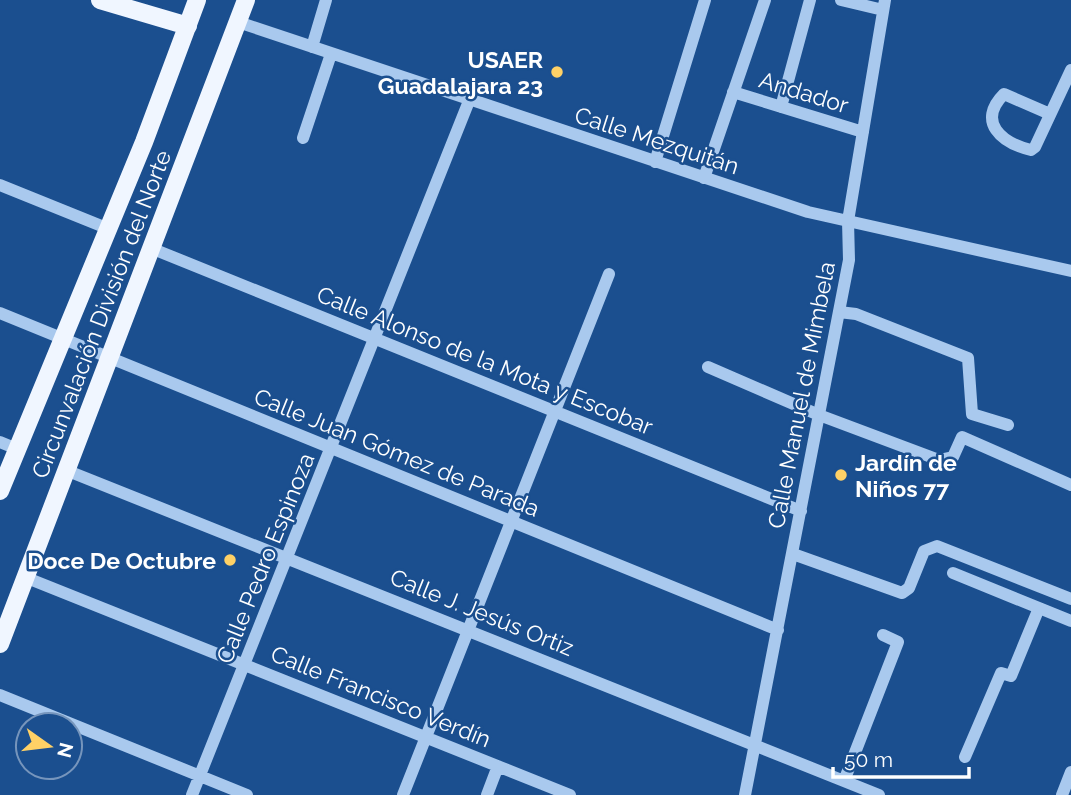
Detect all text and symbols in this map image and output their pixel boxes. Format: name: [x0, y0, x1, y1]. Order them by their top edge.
place label: USAER Guadalajara 23: [378, 46, 543, 99]
marker: USAER Guadalajara 23: [549, 64, 565, 80]
street label: Andador: [756, 66, 852, 118]
street label: Calle Mezquitán: [571, 101, 743, 179]
street label: Circunvalación División del Norte: [26, 146, 176, 482]
street label: Calle Manuel de Mimbela: [762, 259, 840, 531]
street label: Calle Alonso de la Mota y Escobar: [313, 280, 657, 440]
street label: Calle Juan Gómez de Parada: [250, 382, 544, 522]
street label: Calle Pedro Espinoza: [210, 449, 320, 667]
place label: Jardín de Niños 77: [855, 449, 957, 502]
marker: Jardín de Niños 77: [833, 467, 849, 483]
place label: Doce De Octubre: [27, 547, 216, 574]
marker: Doce De Octubre: [222, 552, 238, 568]
street label: Calle J. Jesús Ortiz: [386, 563, 578, 661]
street label: Calle Francisco Verdín: [267, 639, 495, 753]
north arrow: [14, 711, 84, 781]
scale bar: [833, 736, 970, 780]
text: N: [53, 740, 78, 760]
text: 50 m: [844, 747, 893, 772]

